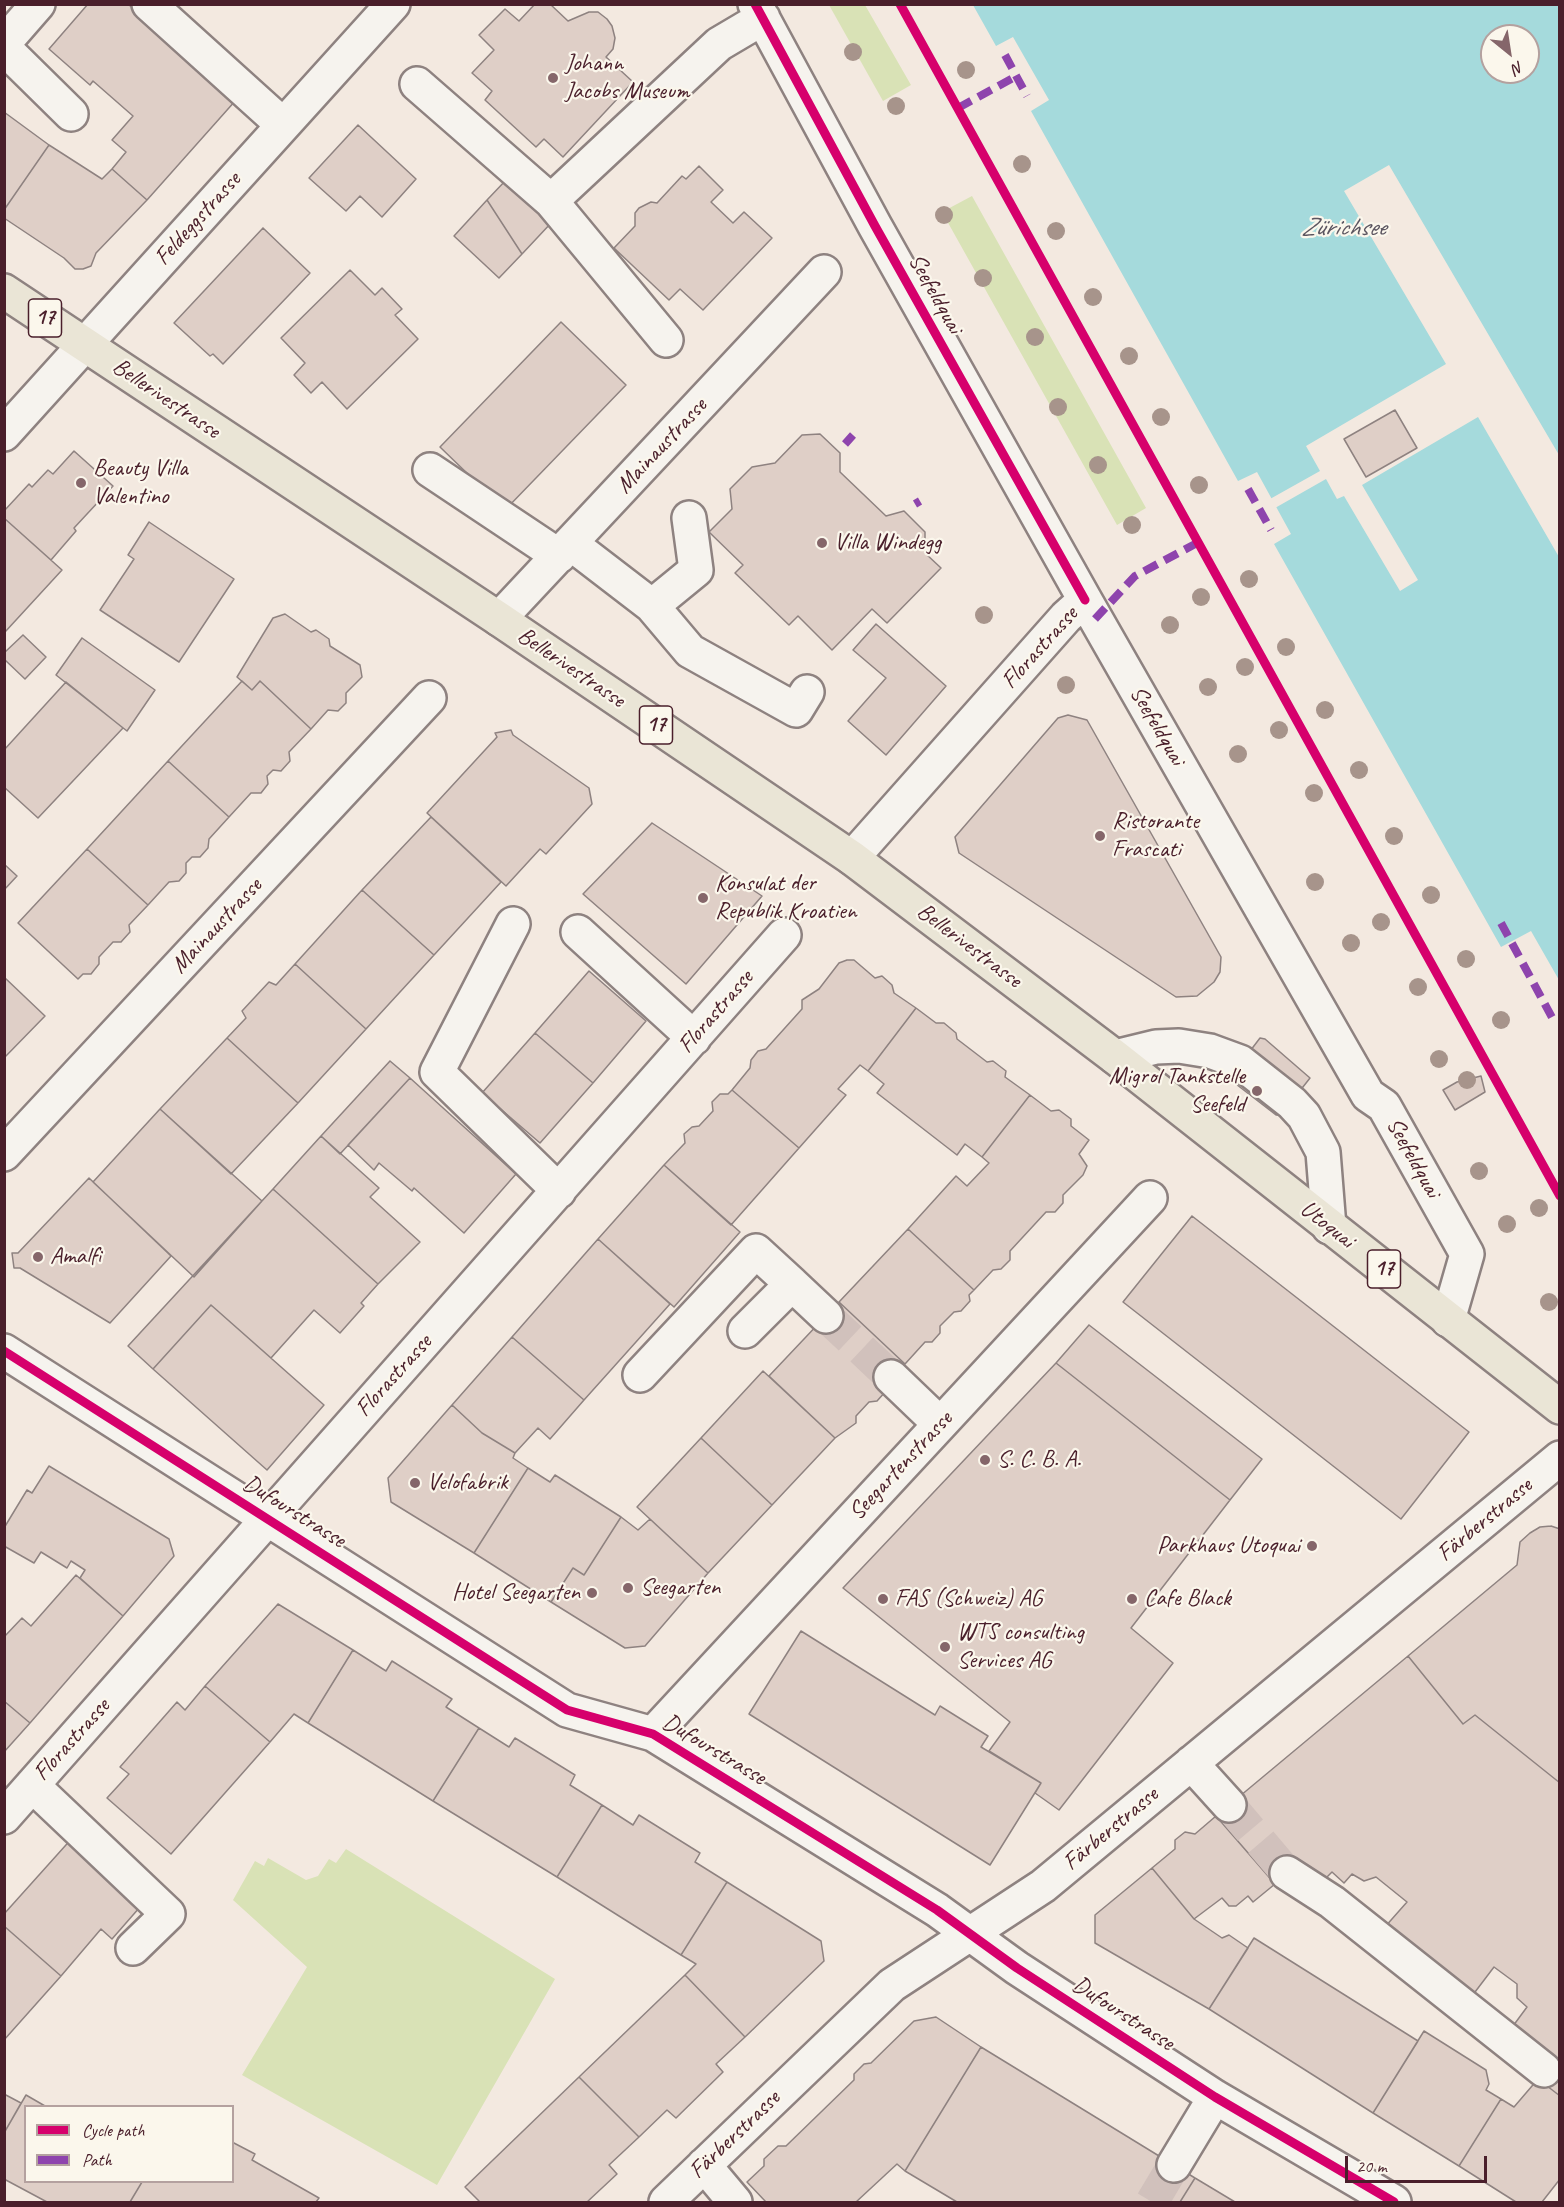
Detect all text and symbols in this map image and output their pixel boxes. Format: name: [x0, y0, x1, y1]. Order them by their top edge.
north arrow: [1480, 24, 1540, 84]
place label: Johann Jacobs Museum: [565, 50, 689, 106]
text: N: [1509, 57, 1527, 79]
marker: Johann Jacobs Museum: [546, 71, 560, 85]
street label: Feldeggstrasse: [149, 166, 247, 272]
water label: Zürichsee: [1301, 212, 1385, 244]
street label: Seefeldquai: [901, 249, 969, 339]
road number: 17: [28, 299, 62, 337]
street label: Bellerivestrasse: [107, 352, 225, 446]
street label: Mainaustrasse: [610, 392, 714, 500]
place label: Beauty Villa Valentino: [93, 455, 188, 511]
marker: Beauty Villa Valentino: [74, 476, 88, 490]
place label: Villa Windegg: [834, 529, 941, 557]
marker: Villa Windegg: [815, 536, 829, 550]
street label: Florastrasse: [996, 601, 1084, 695]
street label: Bellerivestrasse: [512, 621, 630, 715]
street label: Seefeldquai: [1123, 681, 1191, 771]
road number: 17: [640, 706, 672, 744]
place label: Ristorante Frascati: [1112, 808, 1199, 864]
marker: Ristorante Frascati: [1093, 829, 1107, 843]
place label: Konsulat der Republik Kroatien: [715, 870, 857, 926]
street label: Mainaustrasse: [165, 872, 269, 980]
marker: Konsulat der Republik Kroatien: [696, 891, 710, 905]
street label: Bellerivestrasse: [911, 897, 1027, 995]
street label: Florastrasse: [672, 964, 760, 1060]
place label: Migrol Tankstelle Seefeld: [1109, 1063, 1245, 1119]
marker: Migrol Tankstelle Seefeld: [1250, 1084, 1264, 1098]
street label: Seefeldquai: [1379, 1113, 1447, 1203]
street label: Utoquai: [1294, 1195, 1360, 1255]
place label: Amalfi: [50, 1243, 101, 1271]
marker: Amalfi: [31, 1250, 45, 1264]
road number: 17: [1368, 1250, 1400, 1288]
street label: Florastrasse: [350, 1329, 438, 1423]
street label: Seegartenstrasse: [843, 1405, 959, 1527]
place label: S. C. B. A.: [997, 1446, 1081, 1474]
marker: S. C. B. A.: [978, 1453, 992, 1467]
street label: Dufourstrasse: [237, 1469, 351, 1555]
place label: Velofabrik: [427, 1469, 508, 1497]
street label: Färberstrasse: [1432, 1472, 1538, 1568]
marker: Velofabrik: [408, 1476, 422, 1490]
place label: Parkhaus Utoquai: [1157, 1532, 1300, 1560]
marker: Parkhaus Utoquai: [1305, 1539, 1319, 1553]
place label: Seegarten: [640, 1574, 720, 1602]
place label: Hotel Seegarten: [452, 1579, 580, 1607]
marker: Seegarten: [621, 1581, 635, 1595]
place label: FAS (Schweiz) AG: [895, 1585, 1042, 1613]
place label: Cafe Black: [1144, 1585, 1231, 1613]
marker: Hotel Seegarten: [585, 1586, 599, 1600]
marker: FAS (Schweiz) AG: [876, 1592, 890, 1606]
marker: Cafe Black: [1125, 1592, 1139, 1606]
place label: WTS consulting Services AG: [957, 1619, 1084, 1675]
marker: WTS consulting Services AG: [938, 1640, 952, 1654]
street label: Florastrasse: [28, 1693, 116, 1787]
street label: Dufourstrasse: [657, 1708, 771, 1792]
street label: Färberstrasse: [1058, 1781, 1164, 1877]
street label: Dufourstrasse: [1067, 1970, 1179, 2058]
street label: Färberstrasse: [683, 2085, 787, 2185]
legend: [24, 2105, 234, 2183]
text: Cycle path: [82, 2119, 144, 2141]
scale bar: [1348, 2144, 1490, 2182]
text: Path: [82, 2149, 112, 2171]
text: 20 m: [1356, 2155, 1387, 2177]

